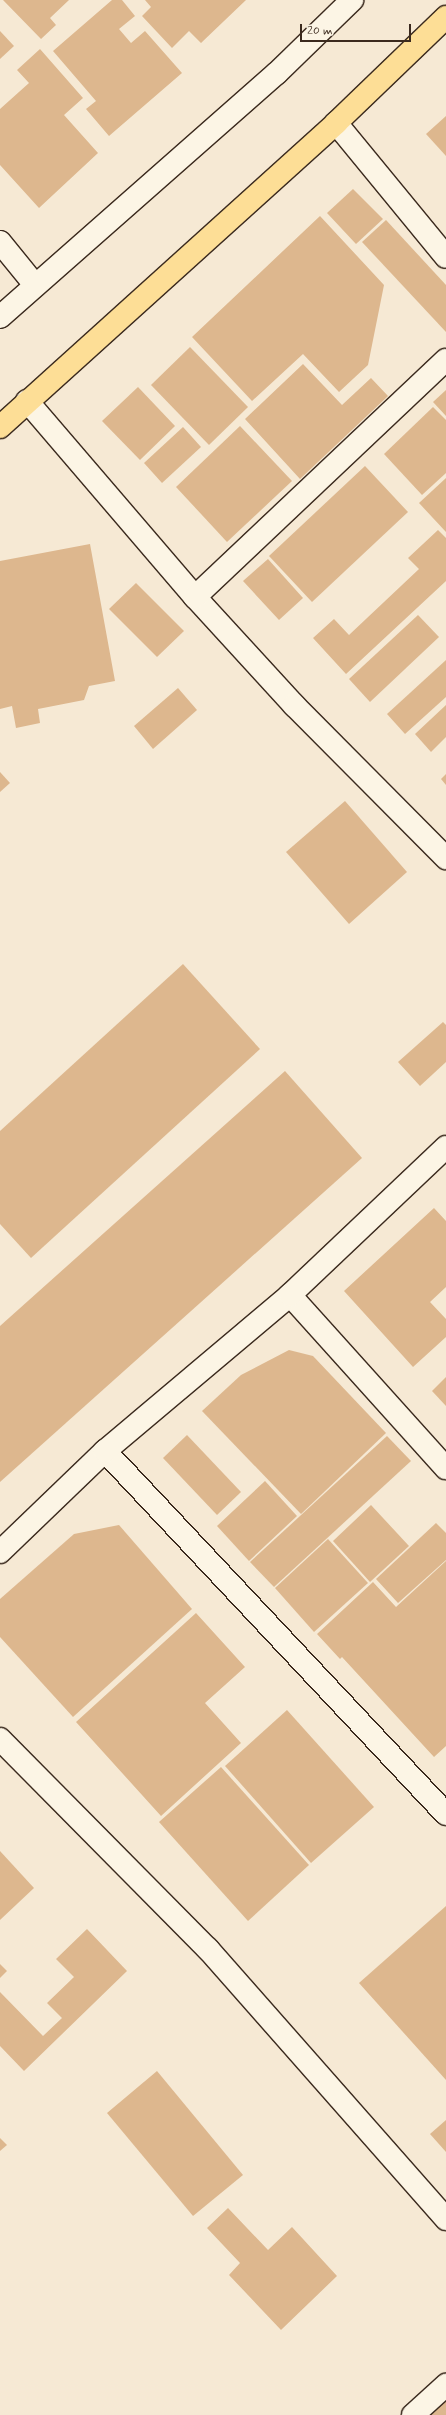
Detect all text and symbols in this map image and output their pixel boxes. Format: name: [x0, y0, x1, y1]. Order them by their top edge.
scale bar: [302, 16, 413, 42]
text: 20 m: [307, 23, 333, 39]

